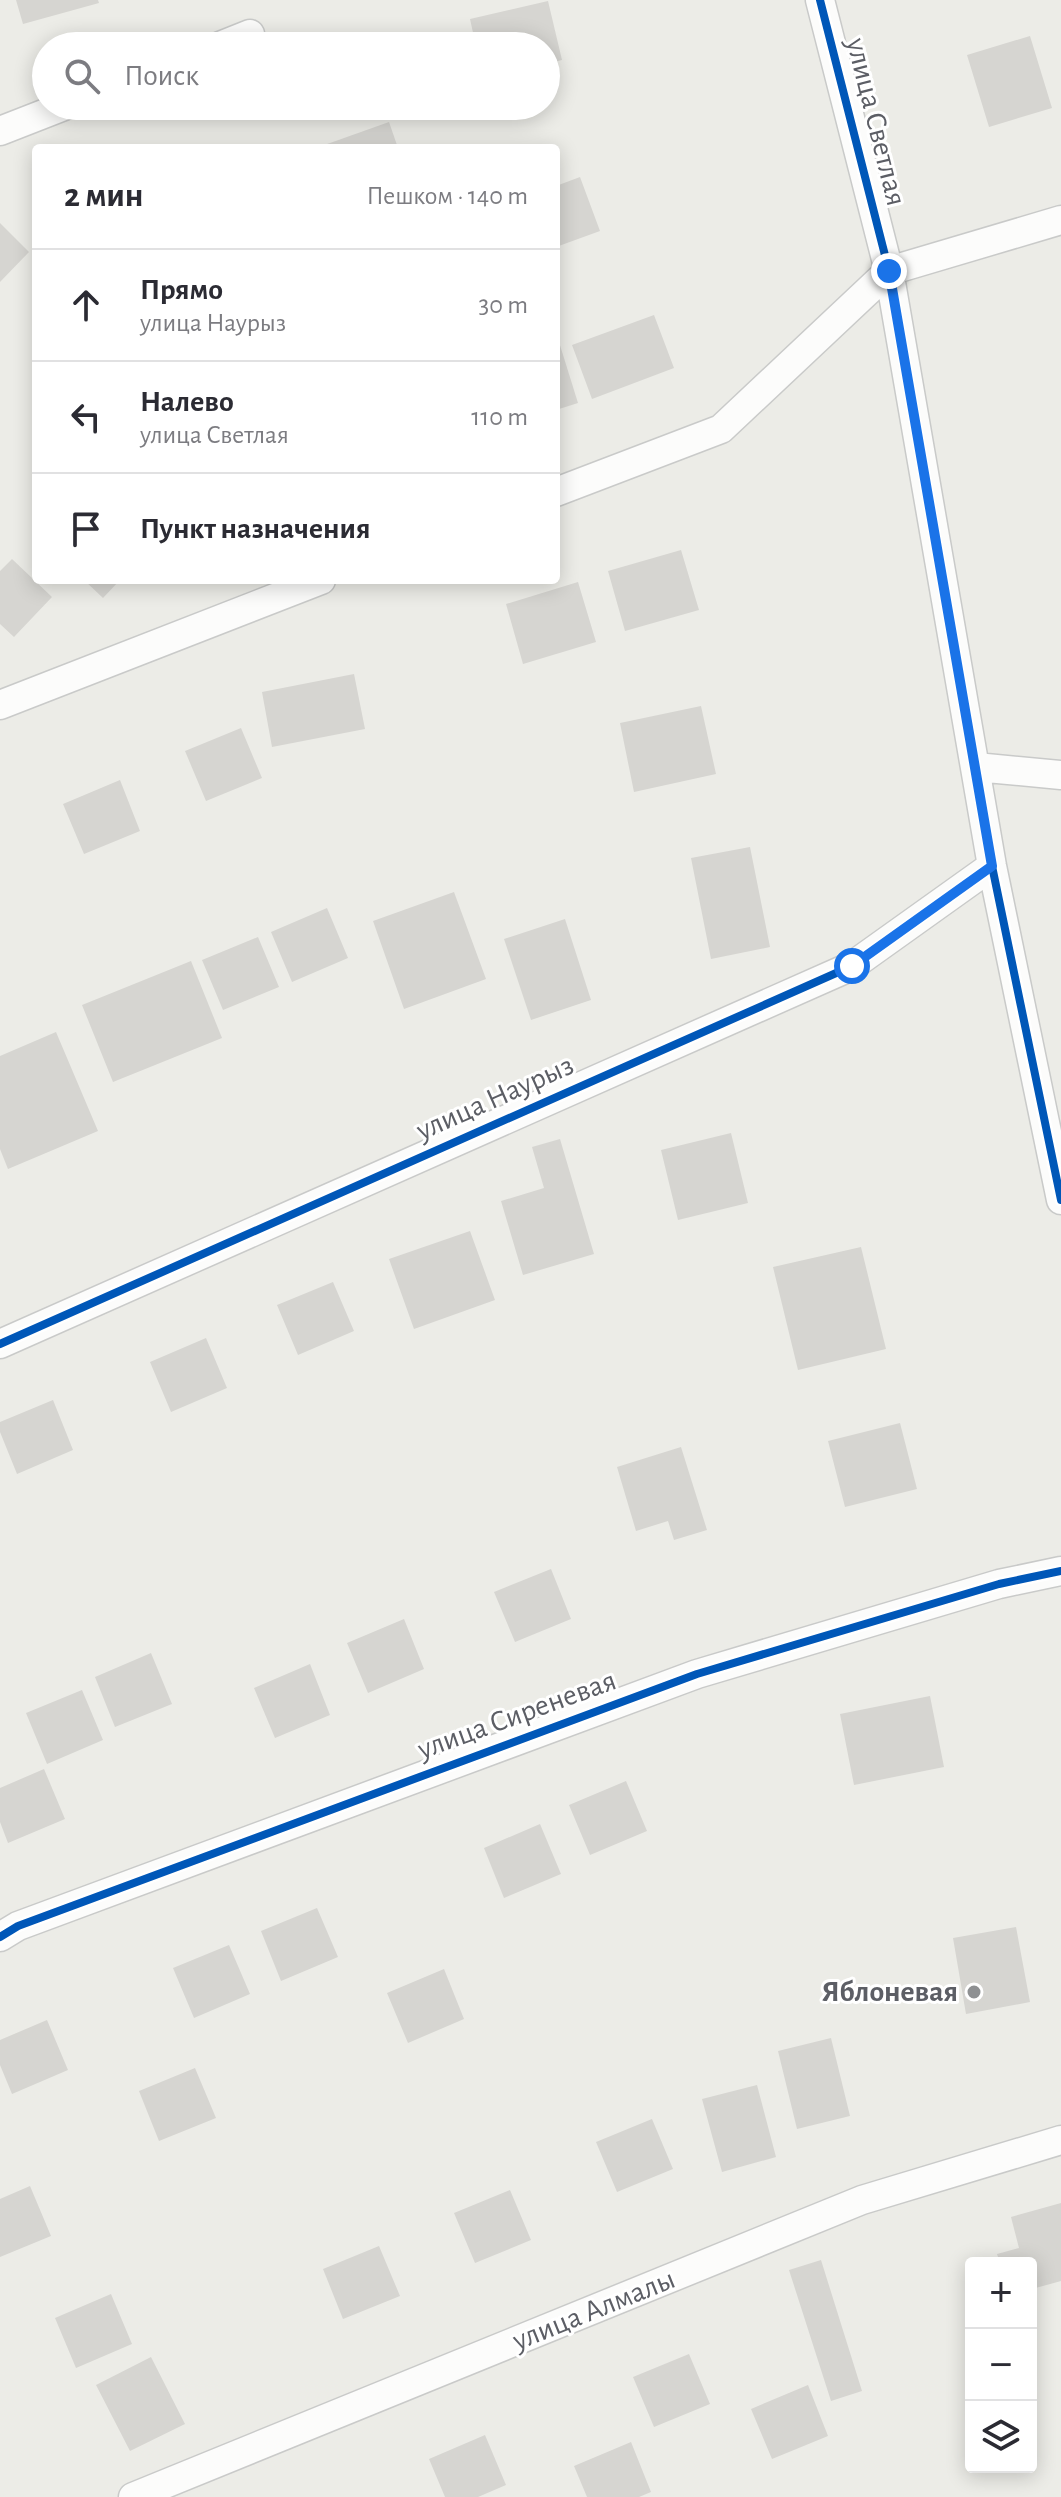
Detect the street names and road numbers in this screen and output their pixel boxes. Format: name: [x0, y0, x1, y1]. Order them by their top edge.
street label: улица Светлая: [840, 34, 911, 209]
street label: улица Наурыз: [411, 1050, 578, 1146]
street label: улица Сиреневая: [413, 1665, 620, 1765]
street label: улица Алмалы: [508, 2264, 679, 2357]

